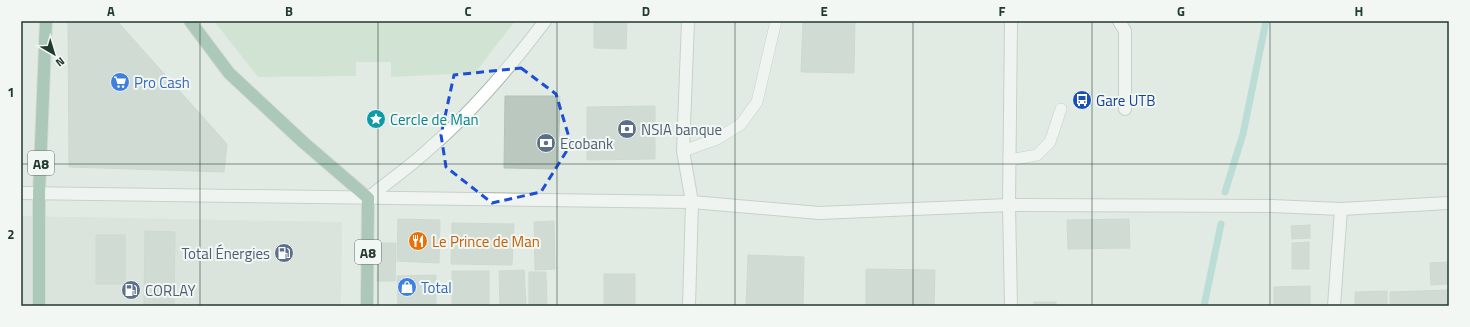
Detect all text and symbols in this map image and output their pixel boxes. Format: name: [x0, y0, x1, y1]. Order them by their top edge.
text: A: [107, 1, 115, 21]
text: B: [285, 1, 293, 21]
text: C: [464, 1, 472, 21]
text: D: [642, 1, 650, 21]
text: E: [820, 1, 828, 21]
text: F: [999, 1, 1006, 21]
text: G: [1177, 1, 1185, 21]
text: H: [1355, 1, 1363, 21]
north arrow: [34, 34, 74, 74]
text: N: [52, 53, 68, 71]
supermarket icon: Pro Cash: [109, 71, 131, 93]
place label: Pro Cash: [134, 71, 190, 94]
text: 1: [7, 82, 15, 102]
bus stop icon: Gare UTB: [1071, 89, 1093, 111]
place label: Gare UTB: [1096, 89, 1155, 112]
place icon: Cercle de Man: [365, 108, 387, 130]
place label: Cercle de Man: [390, 108, 479, 131]
bank icon: NSIA banque: [616, 118, 638, 140]
place label: NSIA banque: [641, 118, 722, 141]
bank icon: Ecobank: [535, 132, 557, 154]
place label: Ecobank: [560, 132, 613, 155]
road number: A8: [28, 151, 54, 175]
text: 2: [7, 224, 15, 244]
restaurant icon: Le Prince de Man: [407, 230, 429, 252]
place label: Le Prince de Man: [432, 230, 540, 253]
road number: A8: [355, 240, 381, 264]
place label: Total Énergies: [182, 242, 270, 265]
fuel station icon: Total Énergies: [273, 242, 295, 264]
shop icon: Total: [396, 276, 418, 298]
place label: Total: [421, 276, 452, 299]
fuel station icon: CORLAY: [120, 279, 142, 301]
place label: CORLAY: [145, 279, 196, 302]

